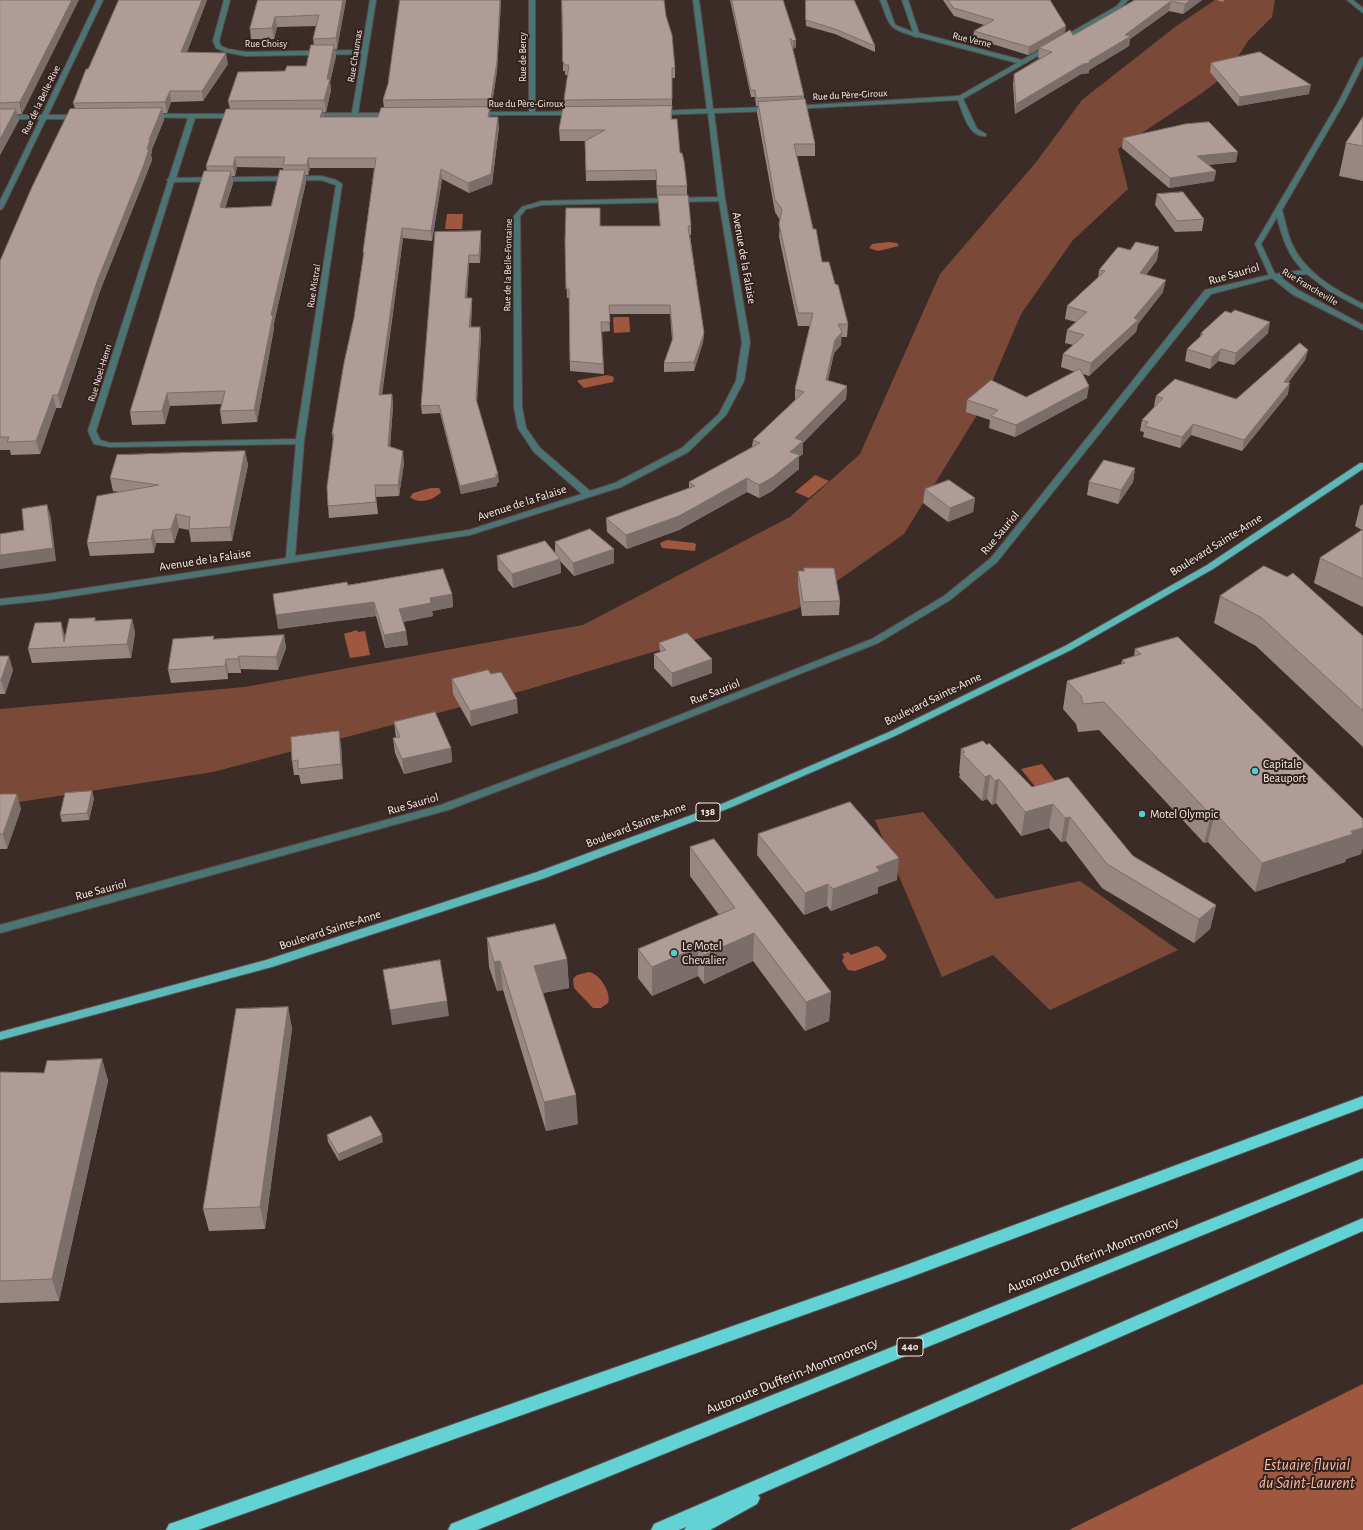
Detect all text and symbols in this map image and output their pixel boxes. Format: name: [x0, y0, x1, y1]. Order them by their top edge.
street label: Rue Chaumas: [345, 29, 365, 83]
street label: Rue Verne: [951, 29, 993, 51]
street label: Rue de Bercy: [517, 32, 529, 82]
street label: Rue Choisy: [245, 38, 287, 50]
street label: Rue de la Belle-Rive: [19, 63, 63, 137]
street label: Rue du Père-Giroux: [812, 87, 888, 103]
street label: Rue du Père-Giroux: [489, 98, 563, 110]
street label: Avenue de la Falaise: [729, 211, 759, 305]
street label: Rue de la Belle-Fontaine: [501, 218, 515, 312]
street label: Rue Sauriol: [1207, 260, 1261, 288]
street label: Rue Mistral: [305, 263, 323, 309]
street label: Rue Francheville: [1280, 266, 1340, 308]
street label: Rue Noel-Henri: [85, 343, 115, 403]
street label: Avenue de la Falaise: [476, 482, 568, 524]
street label: Rue Sauriol: [978, 508, 1022, 558]
street label: Boulevard Sainte-Anne: [1167, 511, 1265, 579]
street label: Avenue de la Falaise: [158, 546, 252, 574]
street label: Boulevard Sainte-Anne: [882, 669, 984, 729]
street label: Rue Sauriol: [688, 676, 742, 708]
place label: Capitale Beauport: [1263, 757, 1306, 785]
marker: Capitale Beauport: [1250, 766, 1260, 776]
street label: Rue Sauriol: [386, 790, 440, 818]
street label: Boulevard Sainte-Anne: [584, 799, 688, 851]
road number: 138: [696, 803, 720, 821]
place label: Motel Olympic: [1150, 807, 1218, 821]
marker: Motel Olympic: [1137, 809, 1147, 819]
street label: Rue Sauriol: [74, 876, 128, 904]
street label: Boulevard Sainte-Anne: [277, 907, 383, 953]
place label: Le Motel Chevalier: [682, 939, 726, 967]
marker: Le Motel Chevalier: [669, 948, 679, 958]
street label: Autoroute Dufferin-Montmorency: [1005, 1213, 1181, 1297]
street label: Autoroute Dufferin-Montmorency: [704, 1334, 880, 1418]
road number: 440: [897, 1338, 923, 1356]
water label: Estuaire fluvial du Saint-Laurent: [1259, 1455, 1355, 1493]

